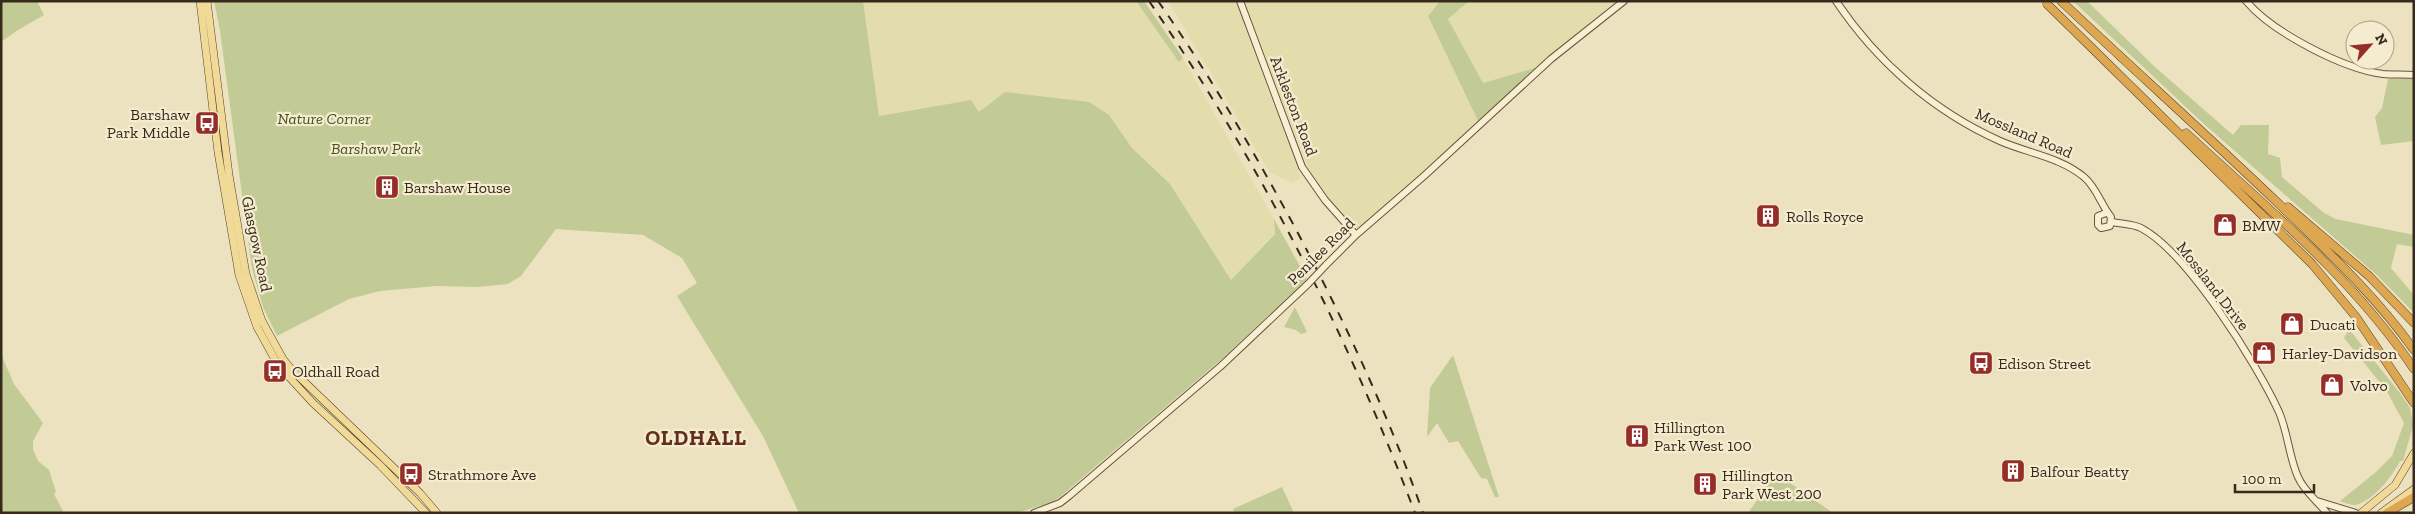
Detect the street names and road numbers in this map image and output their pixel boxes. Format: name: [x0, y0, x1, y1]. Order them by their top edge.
street label: Arkleston Road: [1266, 53, 1322, 159]
street label: Mossland Road: [1972, 104, 2076, 162]
street label: Glasgow Road: [238, 195, 276, 294]
street label: Penilee Road: [1283, 213, 1359, 289]
street label: Mossland Drive: [2173, 238, 2253, 334]

